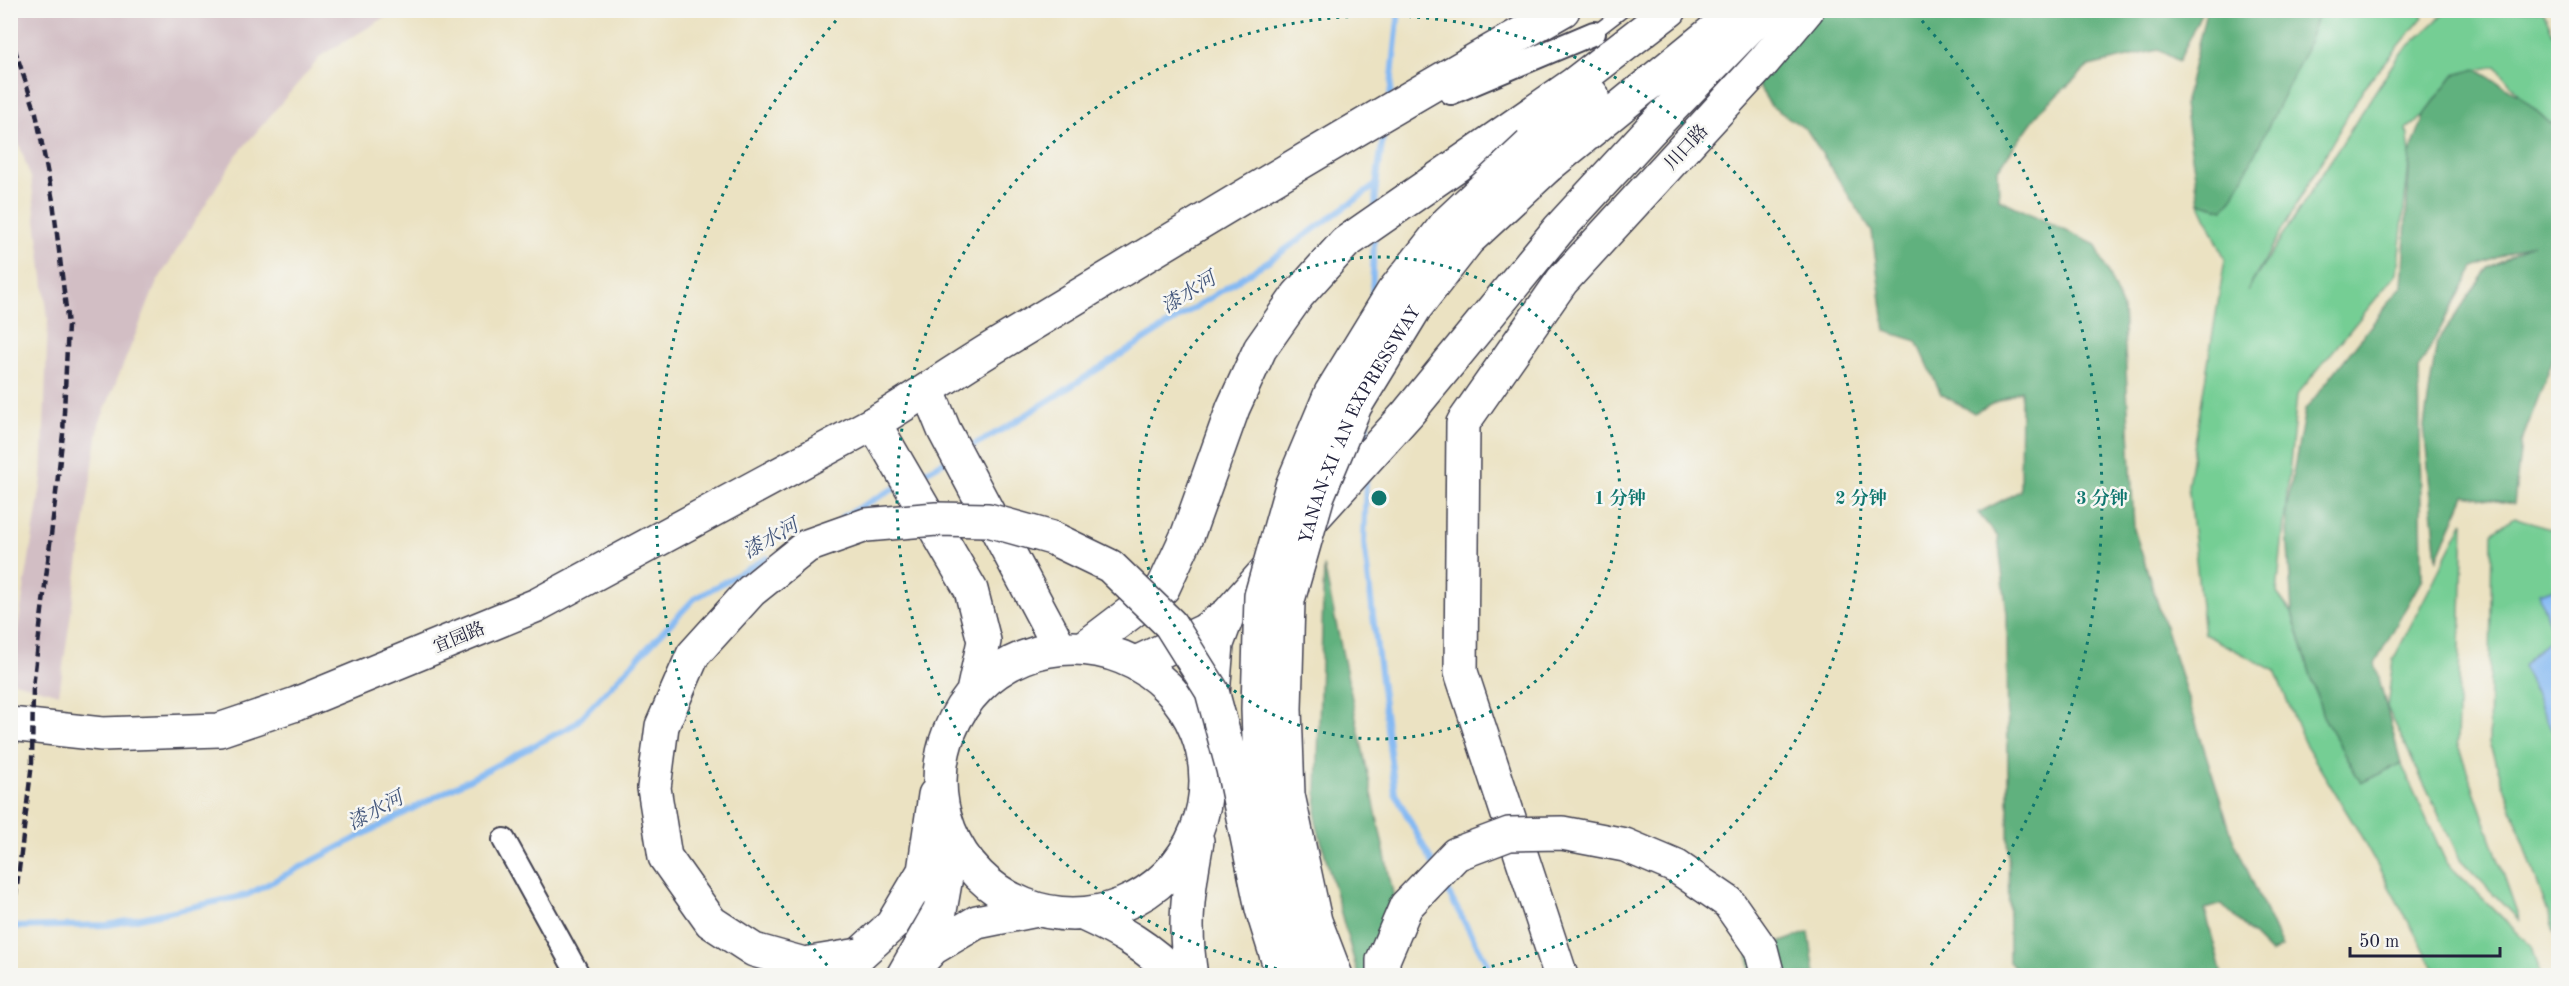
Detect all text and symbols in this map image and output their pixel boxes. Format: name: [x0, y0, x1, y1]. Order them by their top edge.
street label: 川口路: [1660, 120, 1712, 174]
water label: 漆水河: [1157, 266, 1222, 318]
street label: YANAN-XI 'AN EXPRESSWAY: [1297, 303, 1424, 546]
centre of rings: [1369, 488, 1389, 508]
text: 1 分钟: [1594, 488, 1646, 508]
text: 2 分钟: [1835, 488, 1887, 508]
text: 3 分钟: [2076, 488, 2128, 508]
water label: 漆水河: [739, 513, 805, 563]
street label: 宜园路: [430, 618, 488, 656]
water label: 漆水河: [344, 786, 410, 835]
scale bar: [2350, 920, 2500, 958]
text: 50 m: [2359, 933, 2399, 951]

